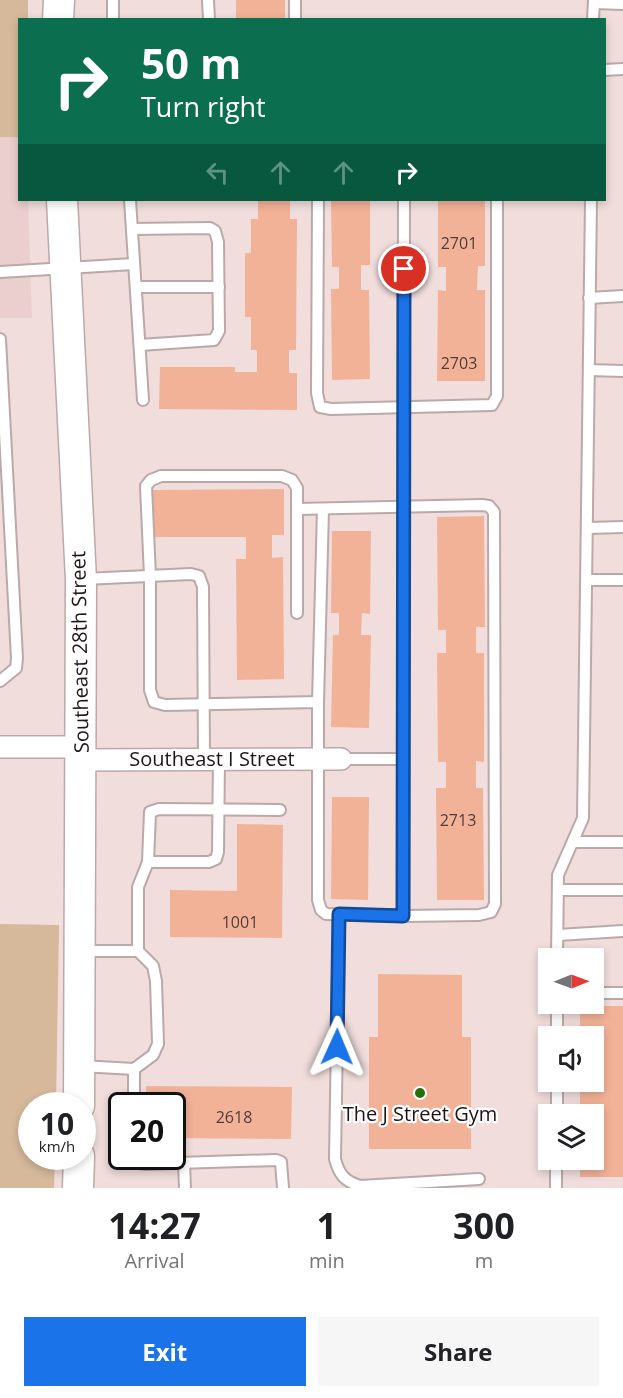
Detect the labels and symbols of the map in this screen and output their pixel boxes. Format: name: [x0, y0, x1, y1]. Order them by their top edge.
house number: 2701: [441, 232, 477, 254]
pin: [378, 243, 429, 294]
house number: 2703: [441, 352, 477, 374]
street label: Southeast 28th Street: [64, 551, 95, 753]
street label: Southeast I Street: [129, 745, 295, 772]
house number: 2713: [440, 809, 476, 831]
house number: 1001: [222, 911, 258, 933]
north arrow: [538, 948, 604, 1014]
position arrow: [305, 1015, 369, 1079]
marker: The J Street Gym: [413, 1086, 427, 1100]
speed limit sign: 20: [108, 1092, 186, 1170]
place label: The J Street Gym: [343, 1100, 497, 1127]
house number: 2618: [216, 1106, 252, 1128]

